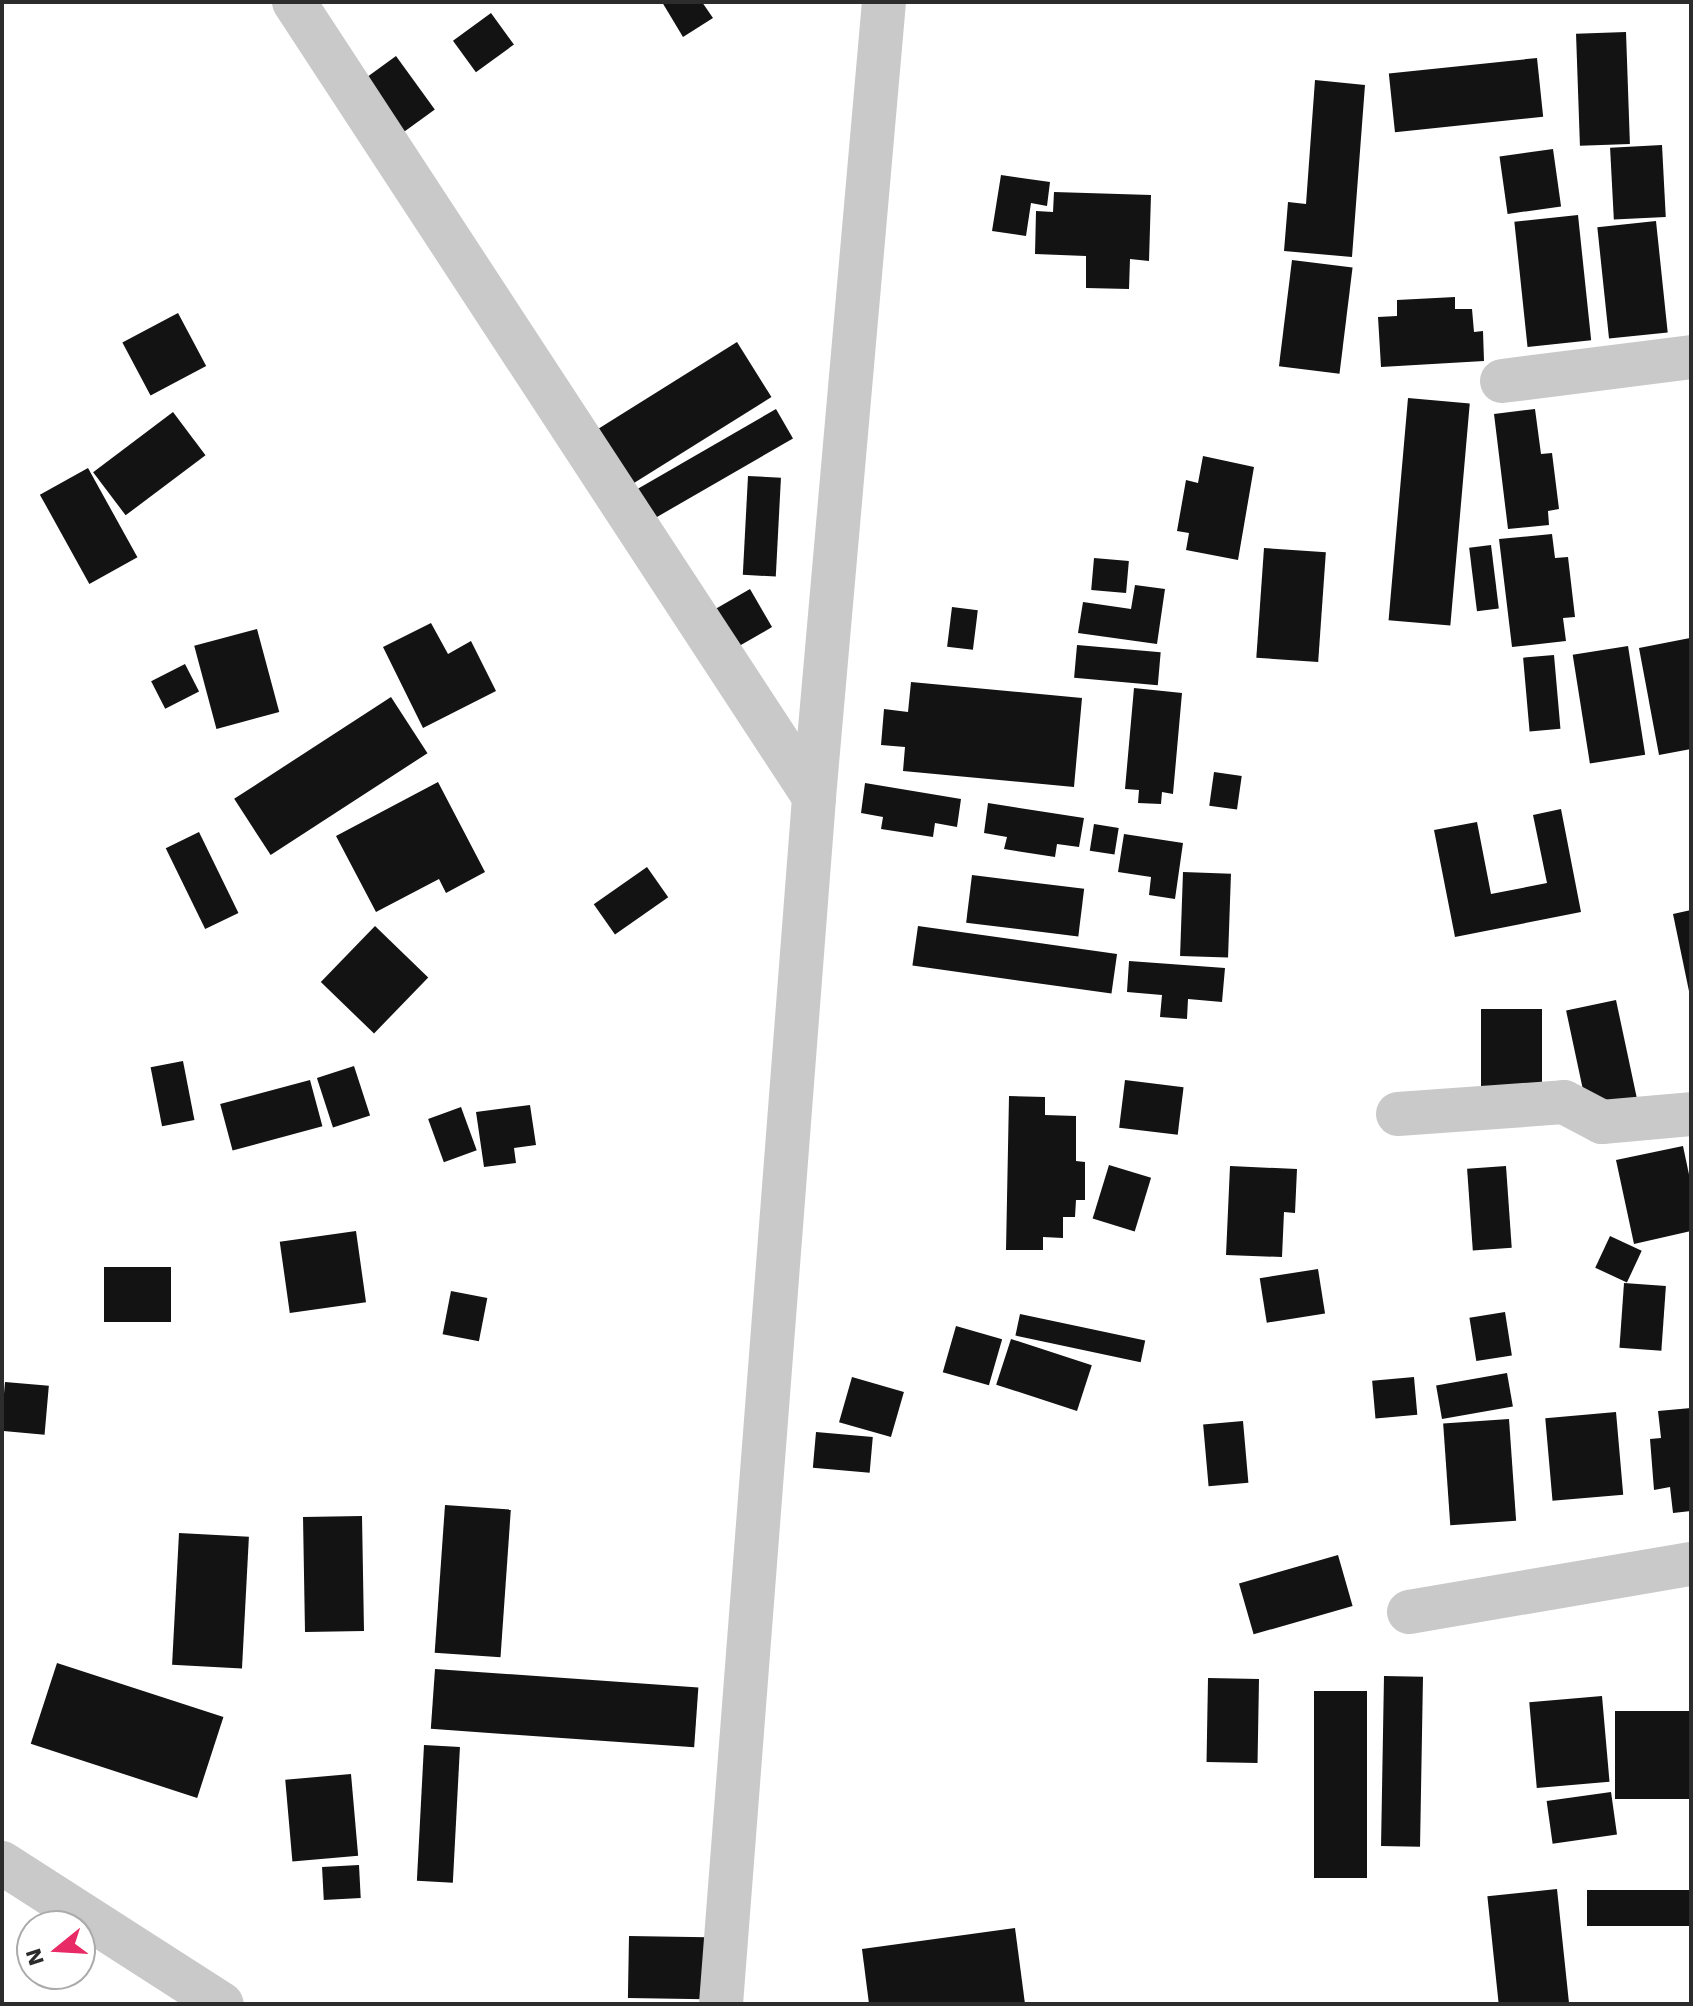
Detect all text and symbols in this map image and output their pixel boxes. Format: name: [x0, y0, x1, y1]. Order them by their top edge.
north arrow: [16, 1910, 96, 1990]
text: N: [20, 1945, 49, 1969]

